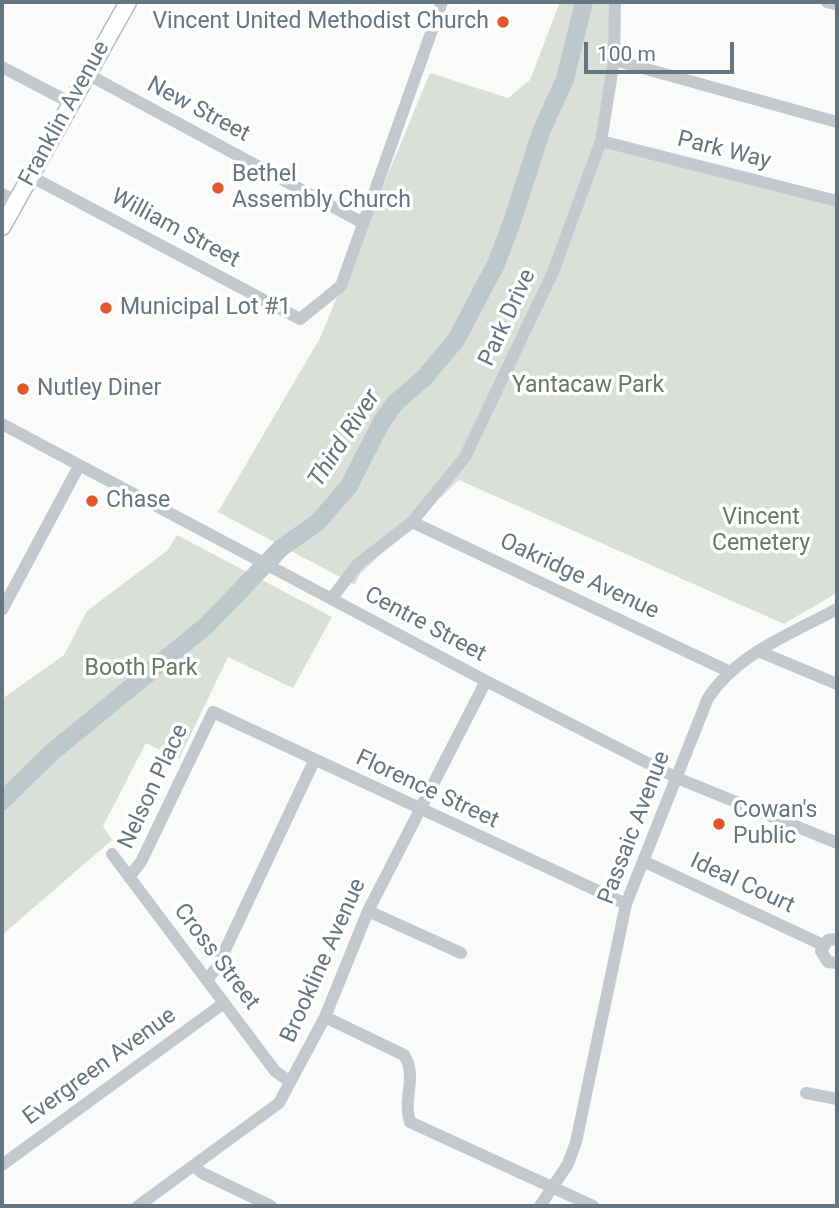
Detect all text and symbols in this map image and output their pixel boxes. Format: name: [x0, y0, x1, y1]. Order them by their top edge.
place label: Vincent United Methodist Church: [152, 8, 489, 36]
marker: Vincent United Methodist Church: [495, 14, 511, 30]
scale bar: [587, 28, 738, 72]
street label: Franklin Avenue: [14, 37, 116, 191]
text: 100 m: [597, 42, 656, 66]
street label: New Street: [142, 71, 254, 149]
street label: Park Way: [674, 126, 774, 176]
place label: Bethel Assembly Church: [232, 161, 411, 215]
marker: Bethel Assembly Church: [210, 180, 226, 196]
street label: William Street: [106, 184, 244, 274]
street label: Park Drive: [474, 265, 542, 371]
place label: Municipal Lot #1: [120, 294, 291, 322]
marker: Municipal Lot #1: [98, 300, 114, 316]
park label: Yantacaw Park: [512, 372, 664, 400]
place label: Nutley Diner: [37, 375, 161, 403]
marker: Nutley Diner: [15, 381, 31, 397]
water label: Third River: [303, 385, 387, 493]
place label: Chase: [106, 487, 170, 515]
marker: Chase: [84, 493, 100, 509]
park label: Vincent Cemetery: [712, 504, 810, 558]
street label: Oakridge Avenue: [495, 528, 663, 626]
street label: Centre Street: [360, 581, 490, 669]
park label: Booth Park: [85, 655, 197, 683]
street label: Nelson Place: [113, 720, 195, 854]
street label: Florence Street: [351, 745, 503, 835]
street label: Passaic Avenue: [593, 748, 677, 908]
place label: Cowan's Public: [733, 797, 817, 851]
marker: Cowan's Public: [711, 816, 727, 832]
street label: Ideal Court: [685, 848, 799, 920]
street label: Brookline Avenue: [275, 875, 373, 1047]
street label: Cross Street: [167, 898, 265, 1016]
street label: Evergreen Avenue: [18, 1002, 182, 1132]

